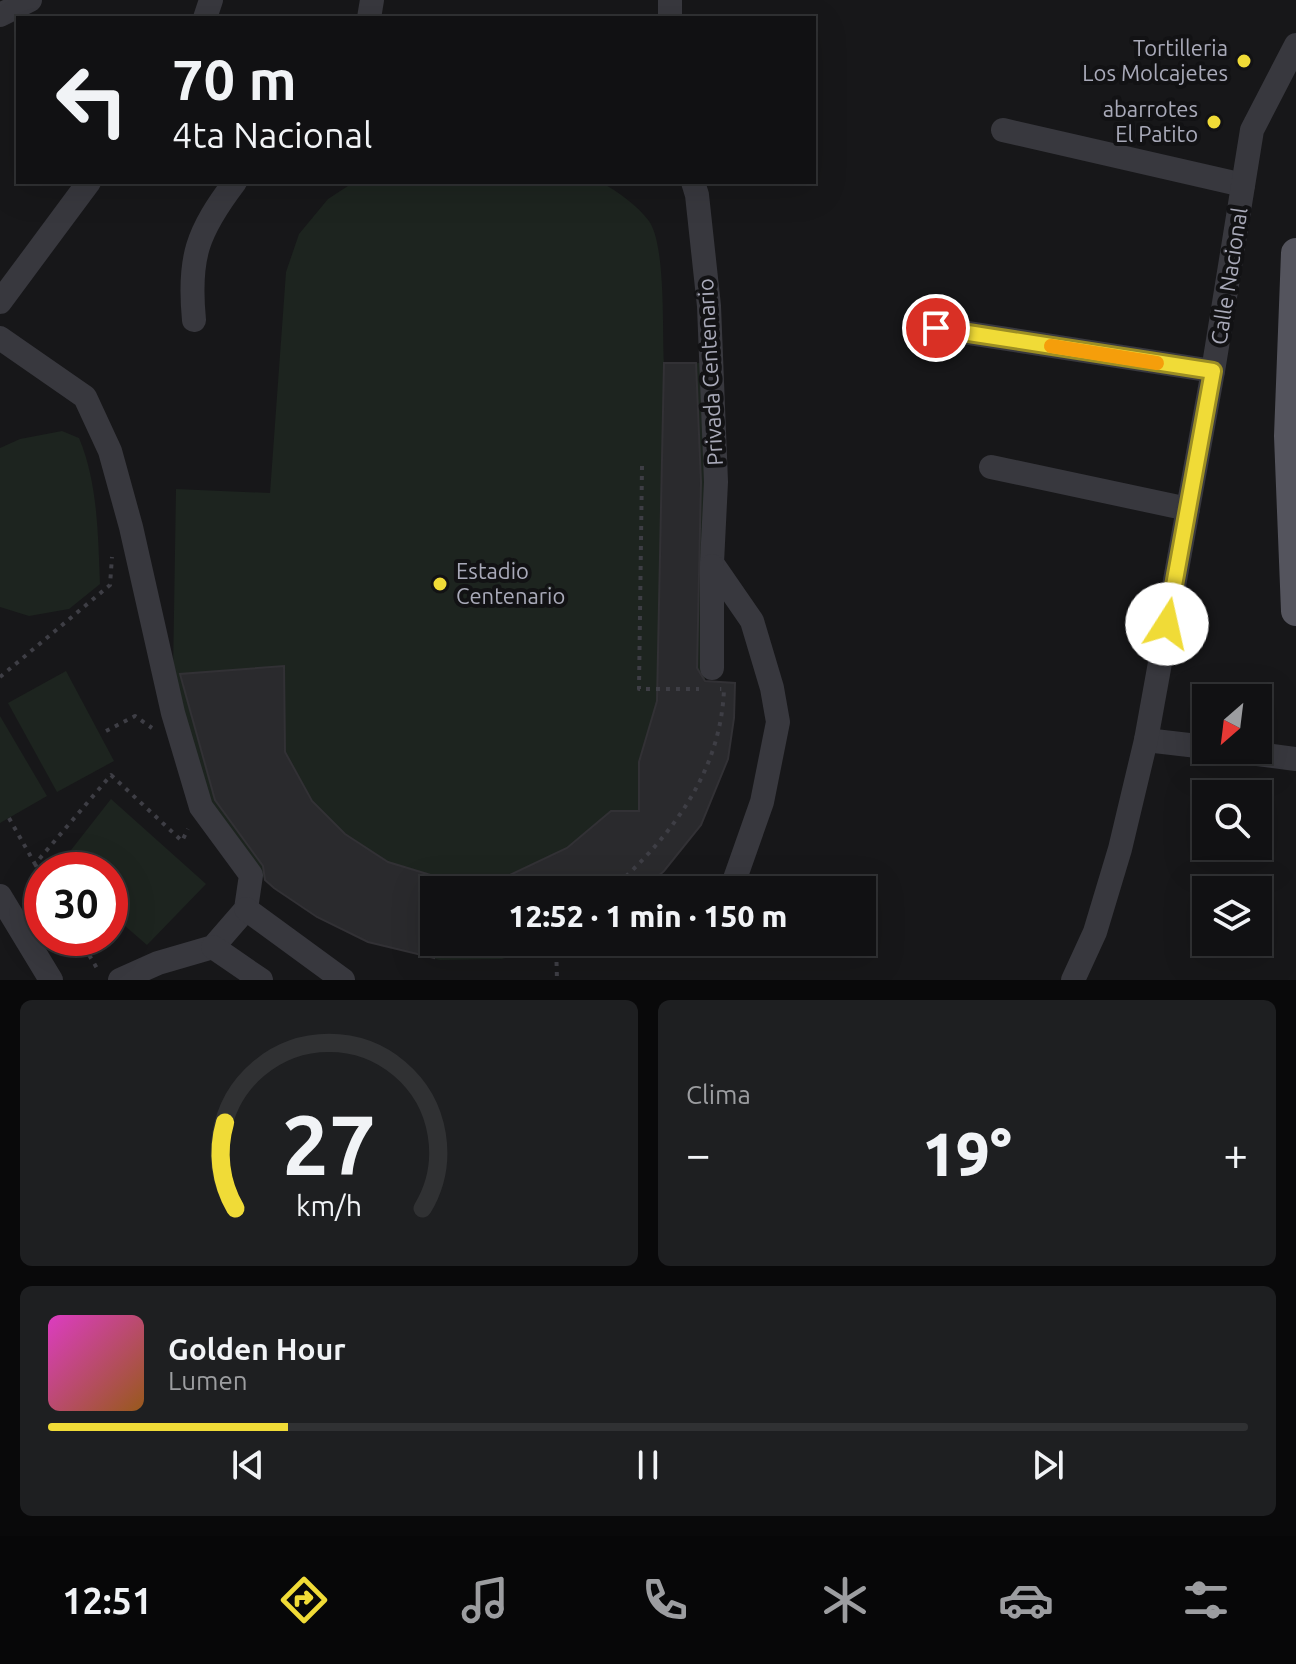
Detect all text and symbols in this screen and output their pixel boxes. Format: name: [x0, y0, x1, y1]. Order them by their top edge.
place label: Tortilleria Los Molcajetes: [1082, 35, 1228, 85]
icon: left: [40, 48, 144, 152]
text: 70 m: [172, 48, 297, 111]
marker: Tortilleria Los Molcajetes: [1235, 52, 1253, 70]
place label: abarrotes El Patito: [1103, 96, 1198, 146]
marker: abarrotes El Patito: [1205, 113, 1223, 131]
text: 4ta Nacional: [172, 114, 372, 155]
street label: Calle Nacional: [1205, 205, 1252, 346]
street label: Privada Centenario: [692, 278, 727, 466]
pin: [902, 294, 970, 362]
icon: arrive: [914, 306, 958, 350]
place label: Estadio Centenario: [456, 558, 565, 608]
marker: Estadio Centenario: [431, 575, 449, 593]
position arrow: [1125, 582, 1209, 666]
north arrow: [1192, 684, 1272, 764]
map controls: [1192, 684, 1272, 956]
button: search: [1192, 780, 1272, 860]
speed limit sign: 30: [24, 852, 128, 956]
button: layers: [1192, 876, 1272, 956]
text: 12:52 · 1 min · 150 m: [509, 899, 787, 933]
text: Clima: [686, 1080, 751, 1109]
text: 27: [282, 1097, 376, 1191]
text: 19°: [922, 1120, 1012, 1187]
text: −: [686, 1129, 711, 1178]
text: +: [1223, 1129, 1248, 1178]
text: km/h: [296, 1189, 362, 1221]
text: Golden Hour: [168, 1332, 346, 1366]
text: Lumen: [168, 1366, 248, 1395]
icon: previous: [226, 1443, 270, 1487]
icon: pause: [626, 1443, 670, 1487]
icon: next: [1026, 1443, 1070, 1487]
icon: directions: [276, 1572, 332, 1628]
icon: music: [457, 1572, 513, 1628]
icon: phone: [637, 1572, 693, 1628]
icon: climate: [817, 1572, 873, 1628]
icon: car: [998, 1572, 1054, 1628]
icon: filters: [1178, 1572, 1234, 1628]
text: 12:51: [62, 1580, 152, 1621]

